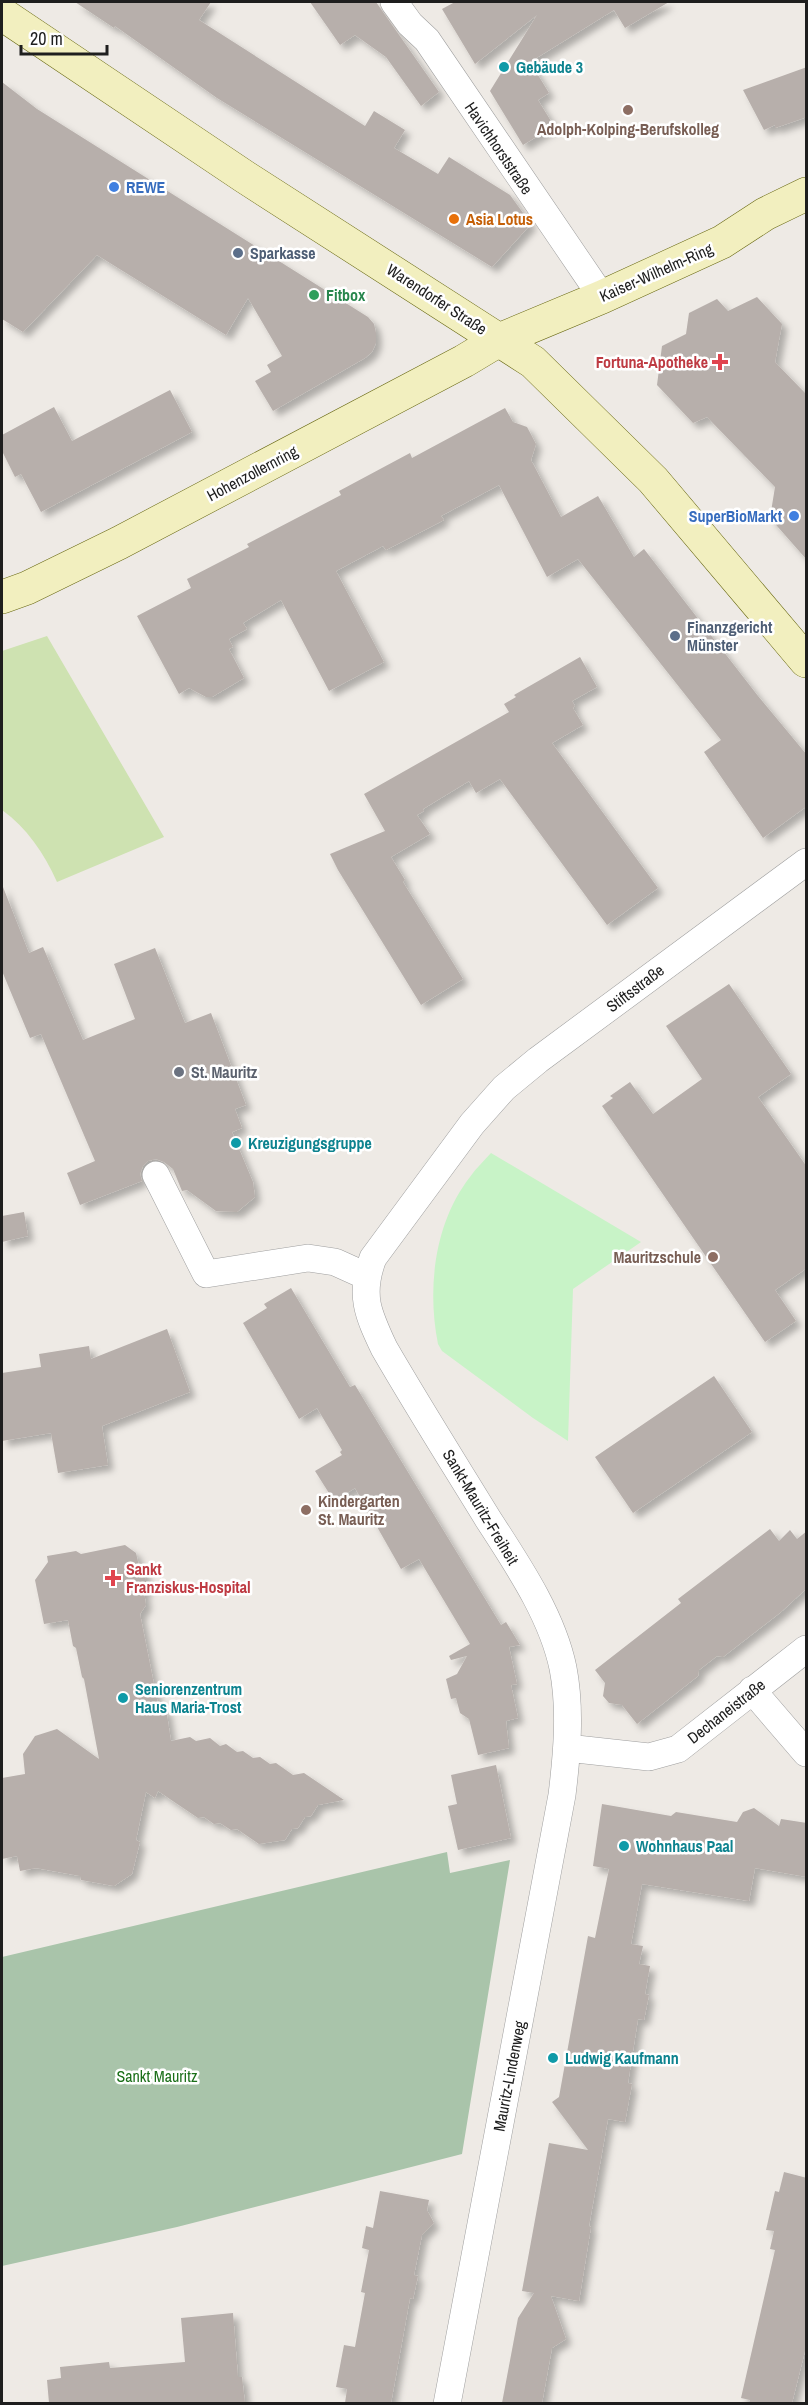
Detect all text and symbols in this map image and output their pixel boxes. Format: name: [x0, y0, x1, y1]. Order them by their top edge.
scale bar: [21, 18, 106, 56]
text: 20 m: [30, 26, 63, 51]
place label: Gebäude 3: [516, 56, 583, 78]
marker: Gebäude 3: [497, 60, 511, 74]
street label: Havichhorststraße: [460, 97, 538, 199]
marker: Adolph-Kolping-Berufskolleg: [621, 103, 635, 117]
place label: Adolph-Kolping-Berufskolleg: [537, 118, 719, 140]
place label: REWE: [126, 176, 166, 198]
marker: REWE: [107, 180, 121, 194]
place label: Asia Lotus: [466, 208, 533, 230]
marker: Asia Lotus: [447, 212, 461, 226]
street label: Kaiser-Wilhelm-Ring: [596, 237, 717, 307]
place label: Sparkasse: [250, 242, 316, 264]
marker: Sparkasse: [231, 246, 245, 260]
street label: Warendorfer Straße: [383, 258, 491, 340]
place label: Fitbox: [326, 284, 366, 306]
marker: Fitbox: [307, 288, 321, 302]
place label: Fortuna-Apotheke: [596, 351, 708, 373]
marker: Fortuna-Apotheke: [713, 355, 727, 369]
street label: Hohenzollernring: [203, 440, 302, 506]
place label: SuperBioMarkt: [689, 505, 783, 527]
marker: SuperBioMarkt: [787, 509, 801, 523]
place label: Finanzgericht Münster: [687, 616, 773, 656]
marker: Finanzgericht Münster: [668, 629, 682, 643]
street label: Stiftsstraße: [602, 959, 668, 1017]
place label: St. Mauritz: [191, 1061, 258, 1083]
marker: St. Mauritz: [172, 1065, 186, 1079]
place label: Kreuzigungsgruppe: [248, 1132, 372, 1154]
marker: Kreuzigungsgruppe: [229, 1136, 243, 1150]
place label: Mauritzschule: [614, 1246, 701, 1268]
marker: Mauritzschule: [706, 1250, 720, 1264]
street label: Sankt-Mauritz-Freiheit: [438, 1445, 524, 1569]
place label: Kindergarten St. Mauritz: [318, 1490, 400, 1530]
marker: Kindergarten St. Mauritz: [299, 1503, 313, 1517]
place label: Sankt Franziskus-Hospital: [126, 1558, 251, 1598]
marker: Sankt Franziskus-Hospital: [104, 1569, 122, 1587]
street label: Dechaneistraße: [682, 1674, 770, 1748]
place label: Seniorenzentrum Haus Maria-Trost: [135, 1678, 242, 1718]
marker: Seniorenzentrum Haus Maria-Trost: [116, 1691, 130, 1705]
place label: Wohnhaus Paal: [636, 1835, 733, 1857]
marker: Wohnhaus Paal: [617, 1839, 631, 1853]
street label: Mauritz-Lindenweg: [487, 2018, 531, 2133]
place label: Ludwig Kaufmann: [565, 2047, 679, 2069]
marker: Ludwig Kaufmann: [546, 2051, 560, 2065]
park label: Sankt Mauritz: [117, 2065, 198, 2087]

